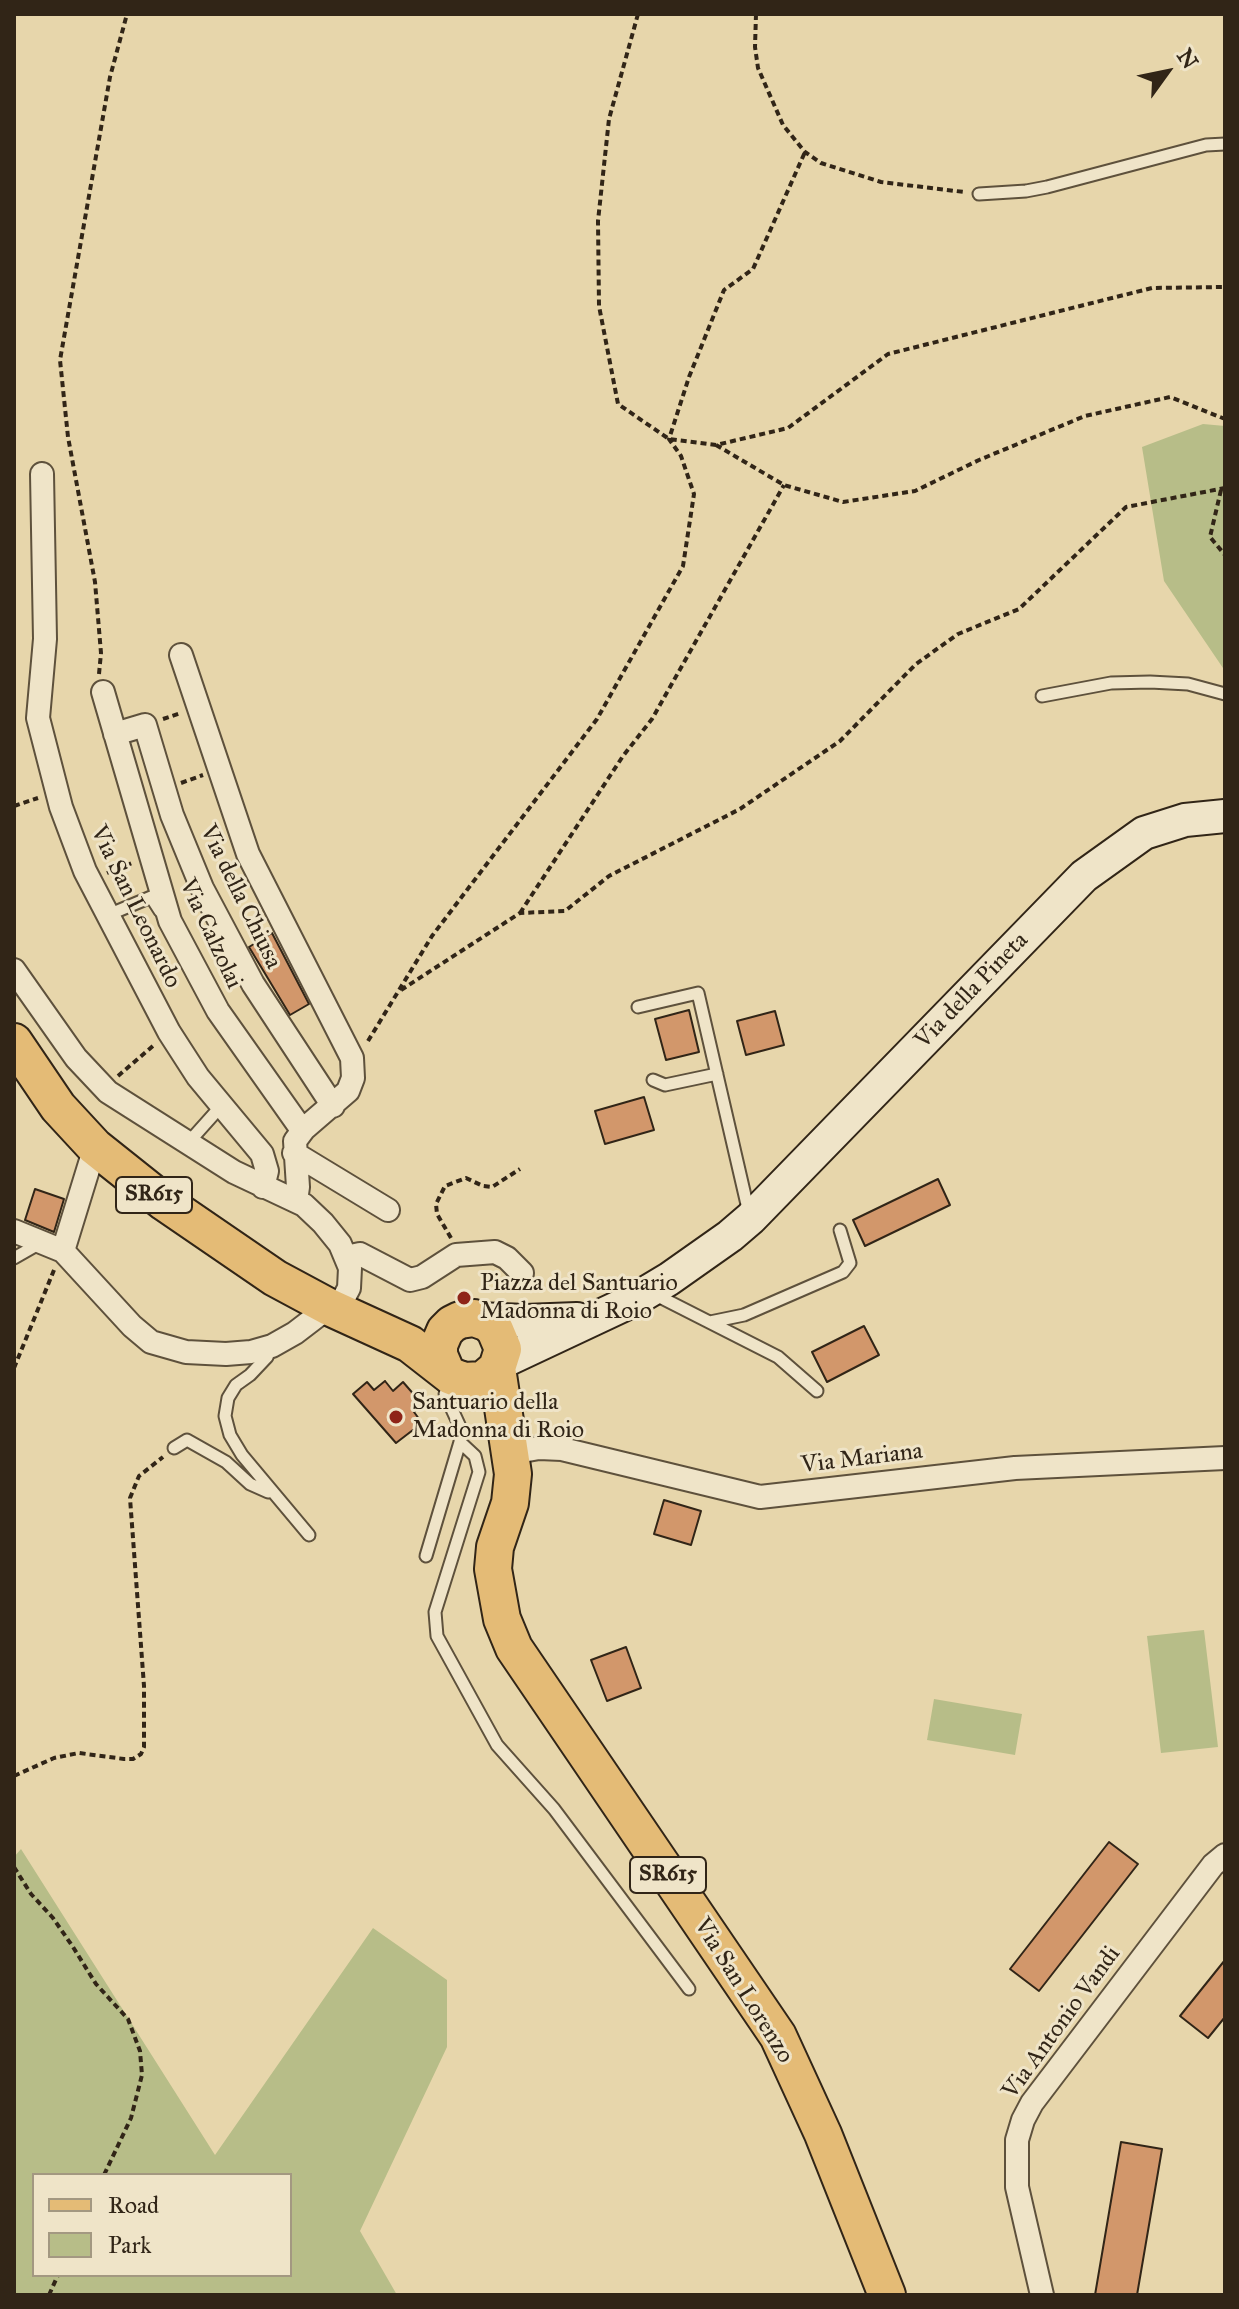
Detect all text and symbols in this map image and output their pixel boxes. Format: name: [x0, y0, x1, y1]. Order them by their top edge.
north arrow: [1127, 32, 1207, 112]
text: N: [1171, 43, 1204, 74]
street label: Via della Chiusa: [193, 820, 287, 974]
street label: Via San Leonardo: [83, 821, 187, 993]
street label: Via Calzolai: [172, 874, 248, 994]
street label: Via della Pineta: [909, 927, 1035, 1055]
road number: SR615: [116, 1177, 192, 1213]
place label: Piazza del Santuario Madonna di Roio: [480, 1270, 678, 1326]
marker: Piazza del Santuario Madonna di Roio: [455, 1289, 473, 1307]
place label: Santuario della Madonna di Roio: [412, 1389, 584, 1445]
marker: Santuario della Madonna di Roio: [387, 1408, 405, 1426]
street label: Via Mariana: [800, 1437, 924, 1481]
road number: SR615: [630, 1857, 706, 1893]
street label: Via San Lorenzo: [687, 1913, 799, 2069]
street label: Via Antonio Vandi: [997, 1941, 1127, 2105]
legend: [32, 2173, 292, 2277]
text: Road: [108, 2190, 159, 2220]
text: Park: [108, 2230, 151, 2260]

